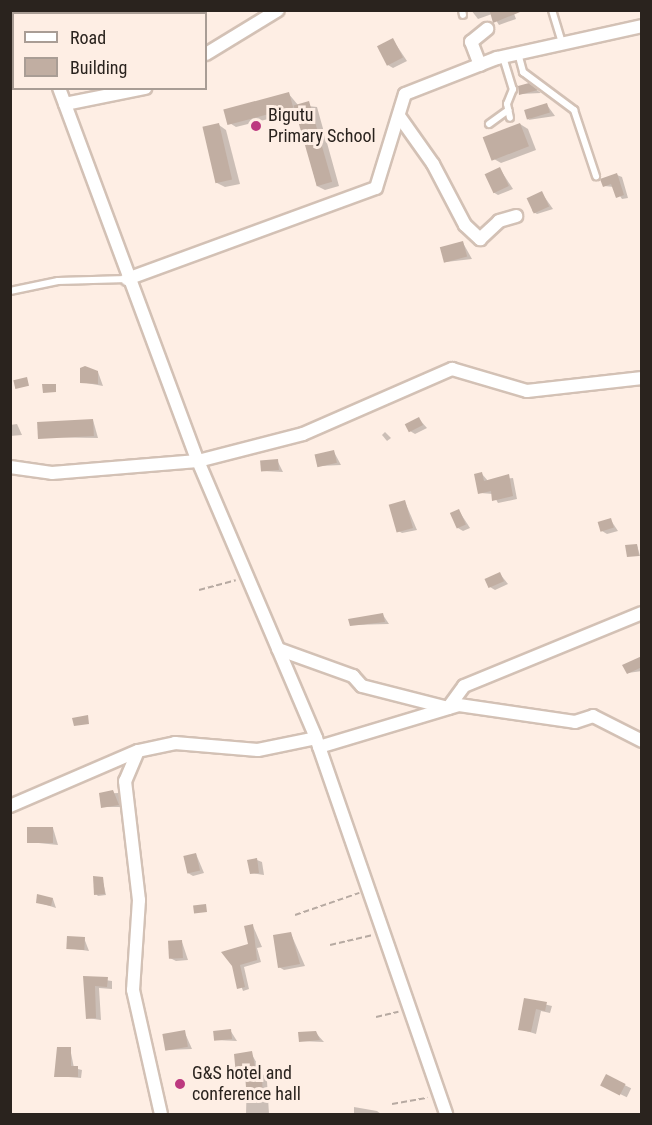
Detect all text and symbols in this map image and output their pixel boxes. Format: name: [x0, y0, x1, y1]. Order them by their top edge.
legend: [12, 12, 207, 90]
text: Road: [70, 27, 106, 48]
text: Building: [70, 57, 127, 78]
place label: Bigutu Primary School: [268, 105, 376, 148]
marker: Bigutu Primary School: [249, 119, 263, 133]
place label: G&S hotel and conference hall: [192, 1063, 301, 1106]
marker: G&S hotel and conference hall: [173, 1077, 187, 1091]

